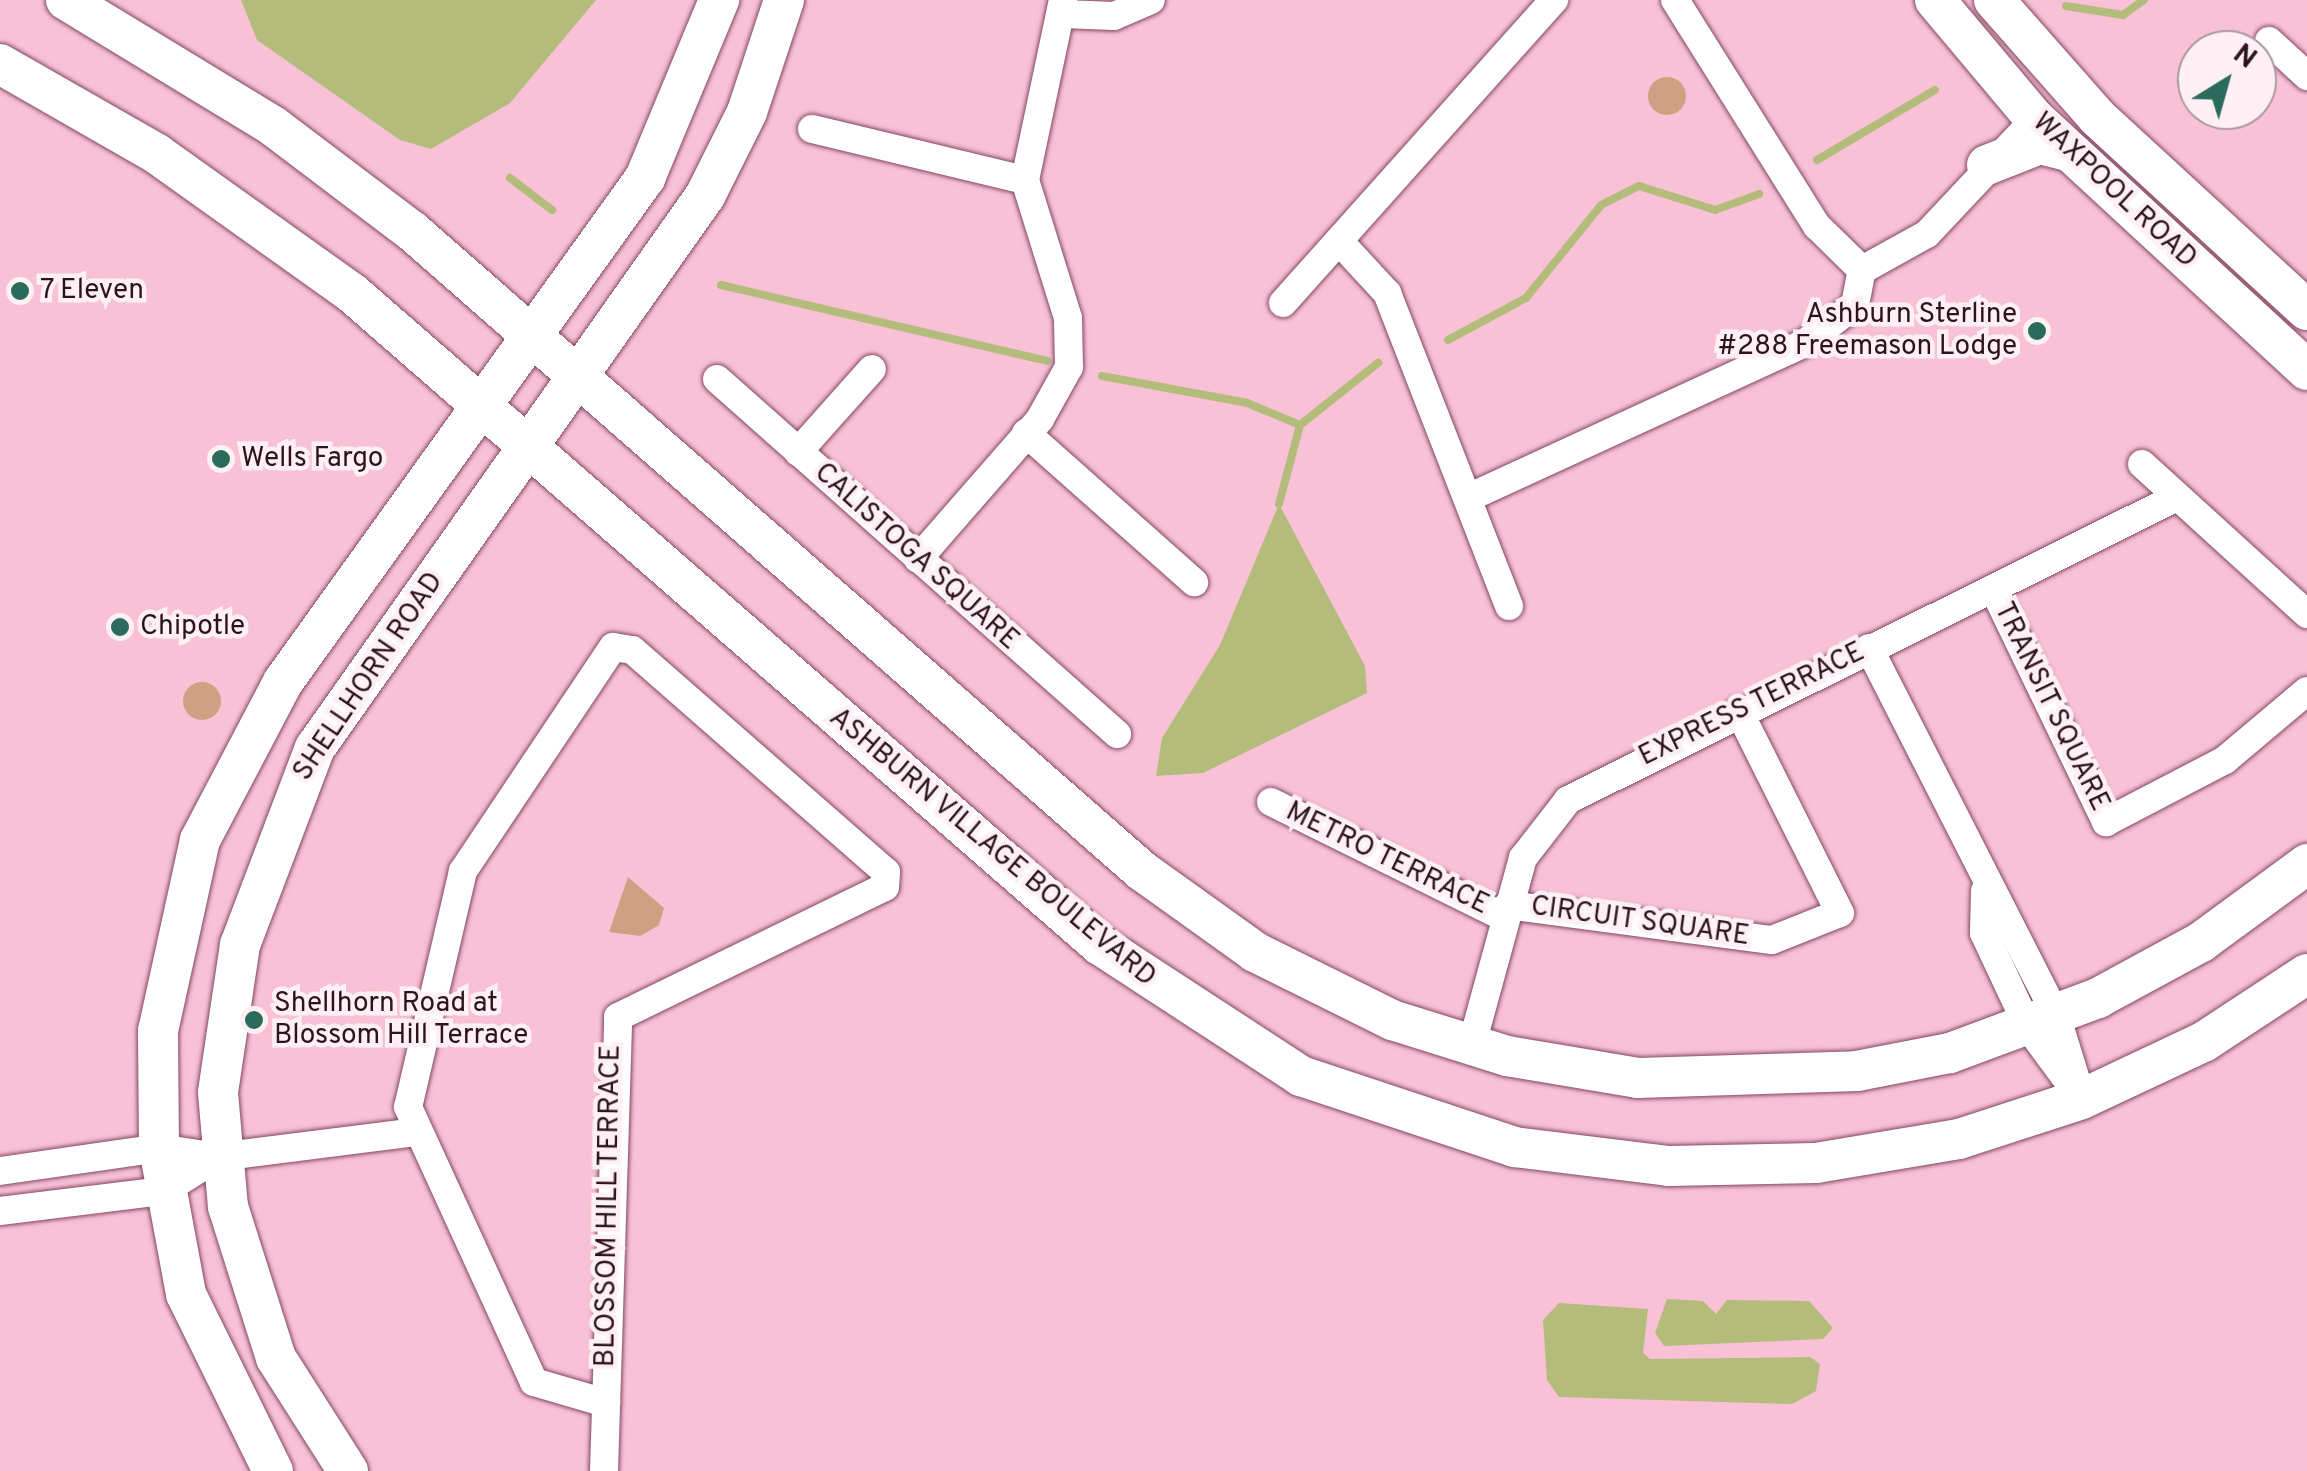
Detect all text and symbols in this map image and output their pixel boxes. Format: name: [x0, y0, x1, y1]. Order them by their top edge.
north arrow: [2177, 30, 2277, 130]
text: N: [2225, 37, 2263, 78]
street label: WAXPOOL ROAD: [2025, 106, 2203, 276]
place label: 7 Eleven: [40, 274, 145, 308]
marker: 7 Eleven: [9, 280, 31, 302]
place label: Ashburn Sterline #288 Freemason Lodge: [1718, 298, 2017, 364]
marker: Ashburn Sterline #288 Freemason Lodge: [2026, 320, 2048, 342]
place label: Wells Fargo: [241, 442, 383, 476]
marker: Wells Fargo: [210, 448, 232, 470]
street label: CALISTOGA SQUARE: [806, 456, 1026, 658]
street label: SHELLHORN ROAD: [287, 566, 451, 788]
street label: TRANSIT SQUARE: [1986, 597, 2116, 817]
place label: Chipotle: [140, 610, 245, 644]
marker: Chipotle: [109, 616, 131, 638]
street label: EXPRESS TERRACE: [1633, 636, 1871, 774]
street label: ASHBURN VILLAGE BOULEVARD: [821, 701, 1163, 995]
street label: METRO TERRACE: [1280, 795, 1494, 923]
street label: CIRCUIT SQUARE: [1528, 890, 1752, 954]
place label: Shellhorn Road at Blossom Hill Terrace: [274, 987, 529, 1053]
marker: Shellhorn Road at Blossom Hill Terrace: [243, 1009, 265, 1031]
street label: BLOSSOM HILL TERRACE: [589, 1044, 629, 1368]

